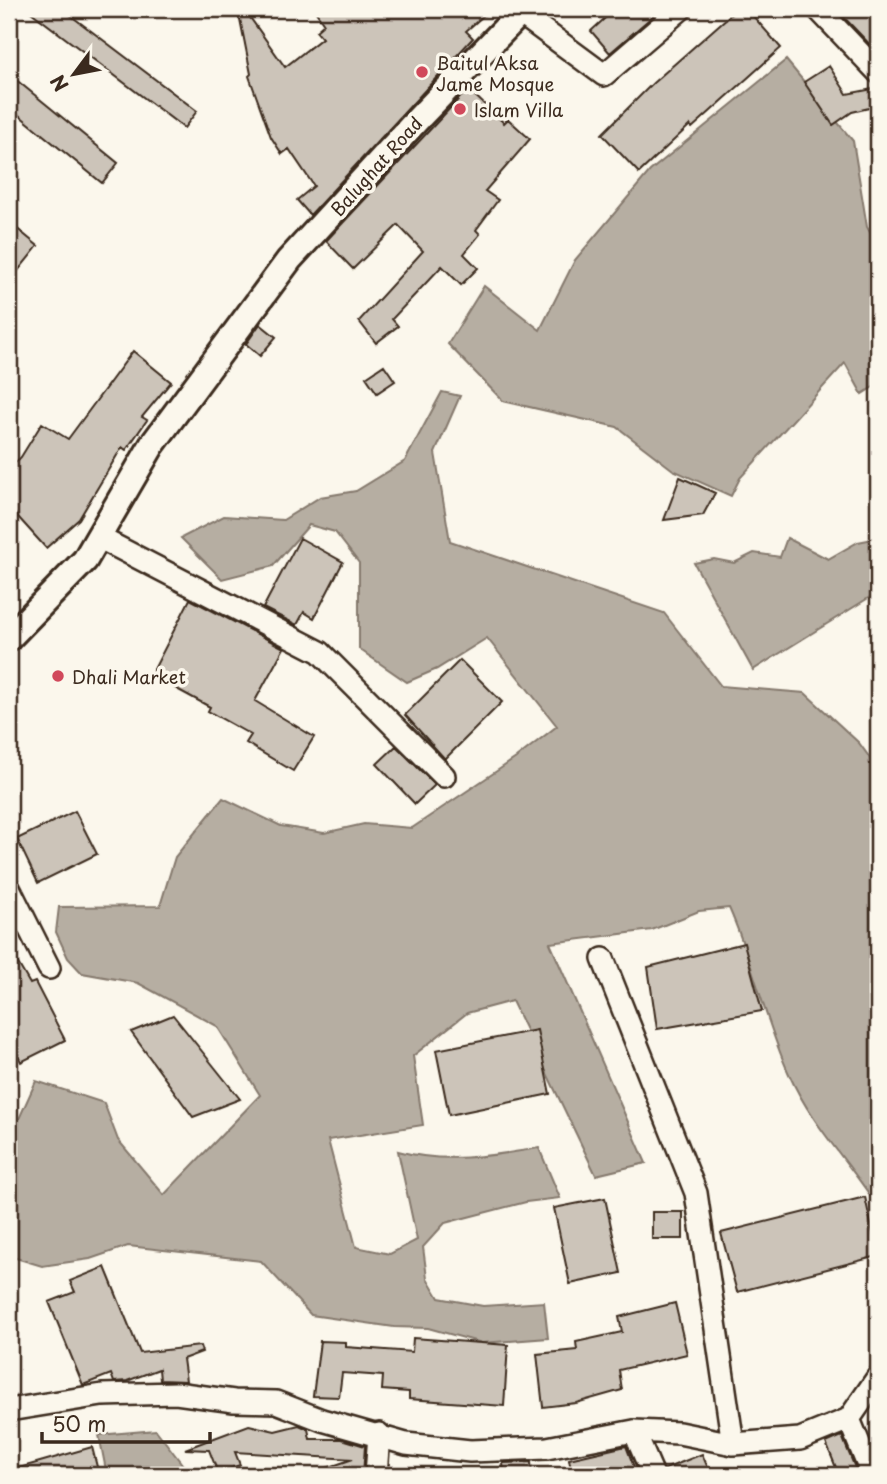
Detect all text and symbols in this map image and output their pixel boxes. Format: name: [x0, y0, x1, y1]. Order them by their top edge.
north arrow: [38, 38, 108, 108]
place label: Baitul Aksa Jame Mosque: [436, 49, 554, 97]
marker: Baitul Aksa Jame Mosque: [414, 64, 430, 80]
text: N: [43, 70, 75, 97]
place label: Islam Villa: [474, 96, 564, 123]
marker: Islam Villa: [452, 101, 468, 117]
street label: Balughat Road: [324, 110, 428, 222]
place label: Dhali Market: [72, 663, 186, 690]
marker: Dhali Market: [50, 668, 66, 684]
scale bar: [42, 1400, 210, 1444]
text: 50 m: [52, 1407, 106, 1439]

